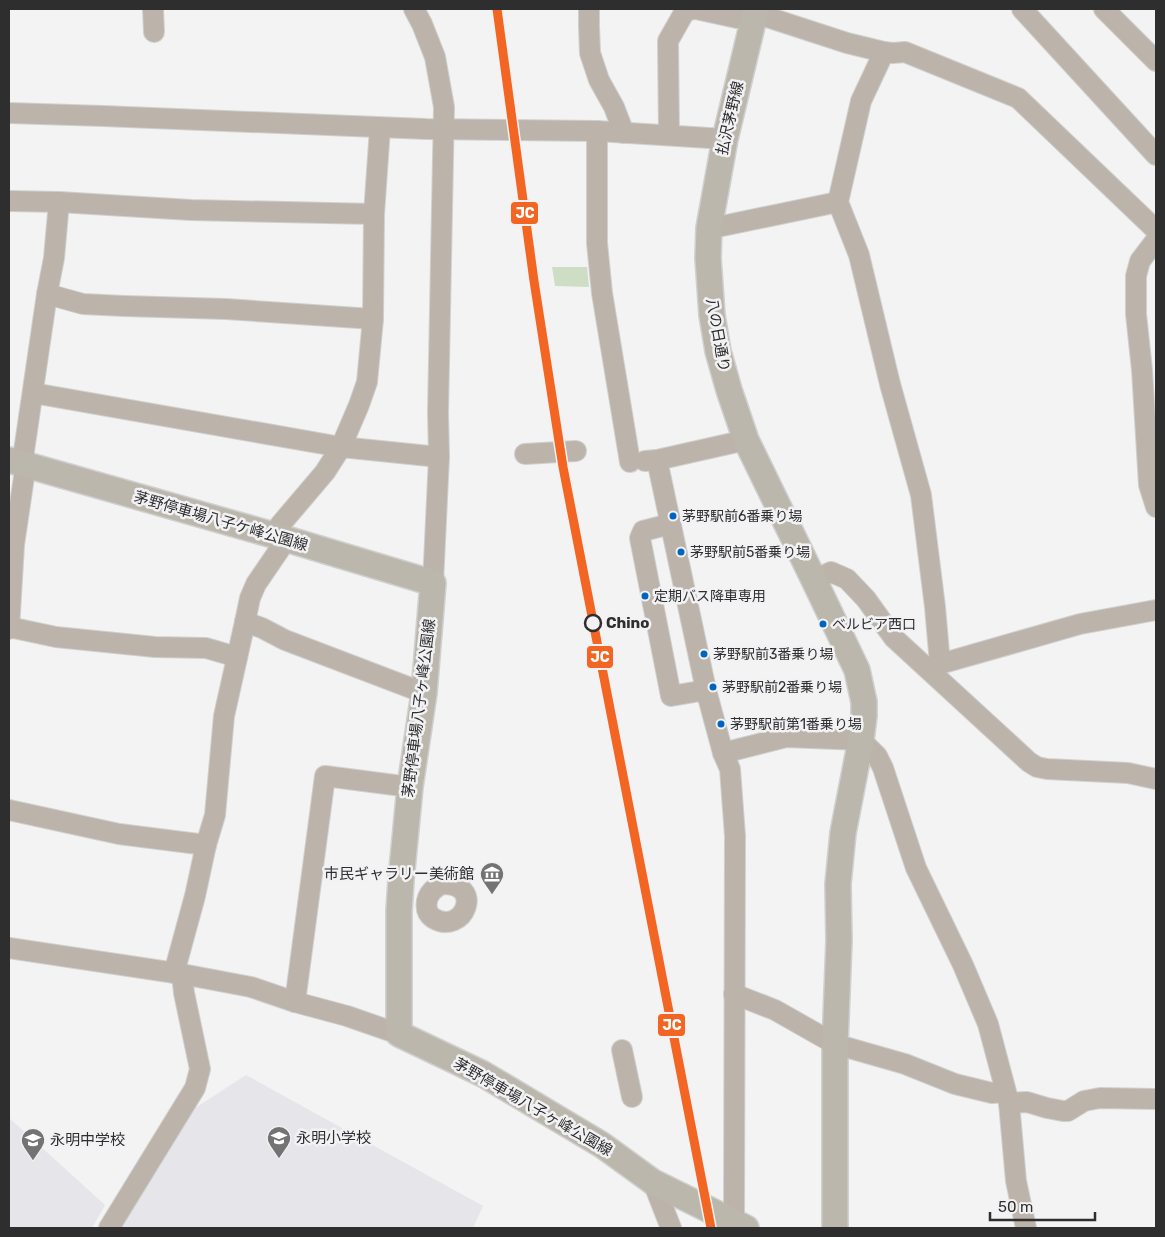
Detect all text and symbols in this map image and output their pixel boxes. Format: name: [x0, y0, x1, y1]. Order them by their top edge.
street label: 払沢茅野線: [713, 79, 747, 157]
line badge: JC: [510, 201, 539, 225]
text: JC: [515, 205, 535, 222]
street label: 八の日通り: [703, 296, 733, 374]
street label: 茅野停車場八子ケ峰公園線: [132, 488, 310, 554]
place label: 茅野駅前6番乗り場: [682, 508, 802, 525]
marker: 茅野駅前6番乗り場: [668, 511, 678, 521]
place label: 茅野駅前5番乗り場: [690, 544, 810, 561]
marker: 茅野駅前5番乗り場: [676, 547, 686, 557]
place label: 定期バス降車専用: [654, 588, 766, 605]
marker: 定期バス降車専用: [640, 591, 650, 601]
marker: Chino: [584, 614, 602, 632]
place label: Chino: [606, 614, 649, 632]
place label: ベルビア西口: [832, 616, 916, 633]
street label: 茅野停車場八子ヶ峰公園線: [399, 618, 439, 798]
marker: ベルビア西口: [818, 619, 828, 629]
line badge: JC: [586, 645, 614, 669]
place label: 茅野駅前3番乗り場: [713, 646, 833, 663]
text: JC: [590, 649, 610, 666]
marker: 茅野駅前3番乗り場: [699, 649, 709, 659]
place label: 茅野駅前2番乗り場: [722, 679, 842, 696]
marker: 茅野駅前2番乗り場: [708, 682, 718, 692]
place label: 茅野駅前第1番乗り場: [730, 716, 862, 733]
marker: 茅野駅前第1番乗り場: [716, 719, 726, 729]
museum icon: 市民ギャラリー美術館: [479, 861, 505, 895]
place label: 市民ギャラリー美術館: [324, 865, 474, 883]
line badge: JC: [657, 1013, 686, 1037]
text: JC: [662, 1017, 682, 1034]
street label: 茅野停車場八子ヶ峰公園線: [451, 1054, 615, 1160]
school or university icon: 永明小学校: [266, 1125, 292, 1159]
school or university icon: 永明中学校: [20, 1127, 46, 1161]
place label: 永明小学校: [296, 1129, 371, 1147]
place label: 永明中学校: [50, 1131, 125, 1149]
scale bar: [990, 1190, 1095, 1222]
text: 50 m: [998, 1198, 1033, 1216]

